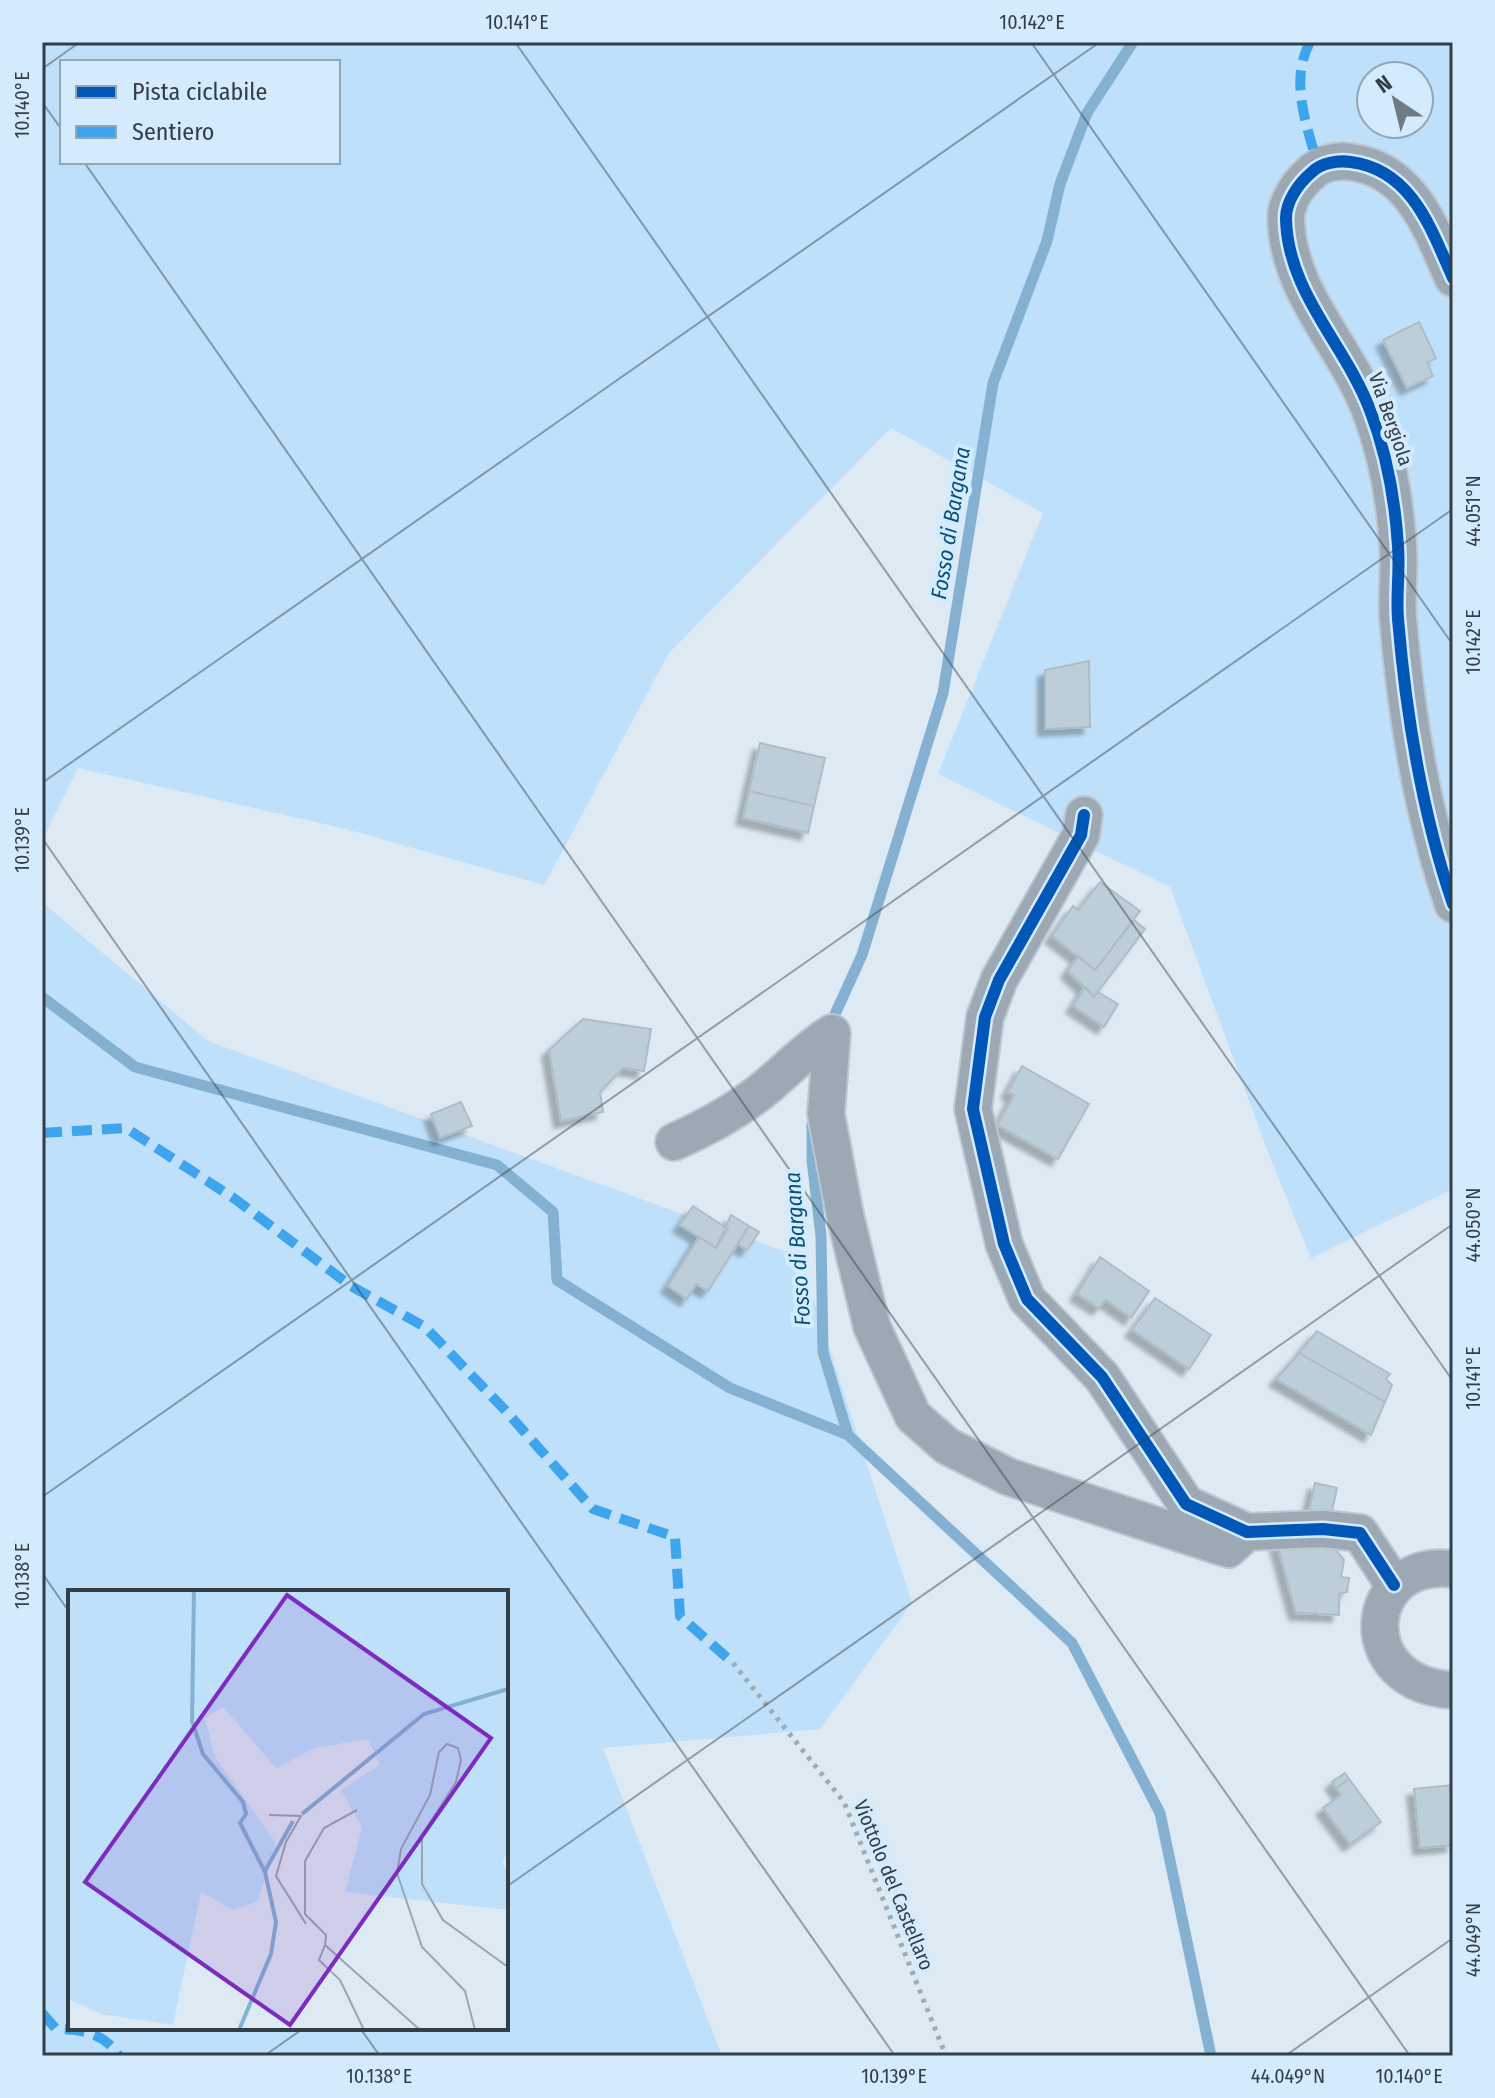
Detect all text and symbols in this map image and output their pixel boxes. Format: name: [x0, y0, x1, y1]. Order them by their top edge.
text: 10.141°E: [485, 10, 549, 34]
text: 10.142°E: [999, 10, 1065, 34]
legend: [60, 60, 340, 164]
north arrow: [1355, 60, 1435, 140]
text: N: [1371, 69, 1397, 99]
text: 10.140°E: [10, 71, 34, 139]
text: Pista ciclabile: [132, 78, 267, 106]
text: Sentiero: [132, 118, 215, 146]
street label: Via Bergiola: [1364, 369, 1418, 469]
water label: Fosso di Bargana: [925, 445, 976, 601]
text: 44.051°N: [1461, 475, 1485, 547]
text: 10.142°E: [1461, 609, 1485, 675]
text: 10.139°E: [10, 807, 34, 873]
water label: Fosso di Bargana: [779, 1171, 816, 1327]
text: 44.050°N: [1461, 1188, 1485, 1262]
text: 10.141°E: [1461, 1346, 1485, 1410]
text: 10.138°E: [10, 1543, 34, 1609]
inset map: [68, 1590, 508, 2030]
street label: Viottolo del Castellaro: [849, 1796, 939, 1974]
text: 44.049°N: [1461, 1903, 1485, 1977]
text: 10.138°E: [346, 2064, 412, 2088]
text: 10.139°E: [861, 2064, 927, 2088]
text: 44.049°N: [1251, 2064, 1325, 2088]
text: 10.140°E: [1375, 2064, 1443, 2088]

